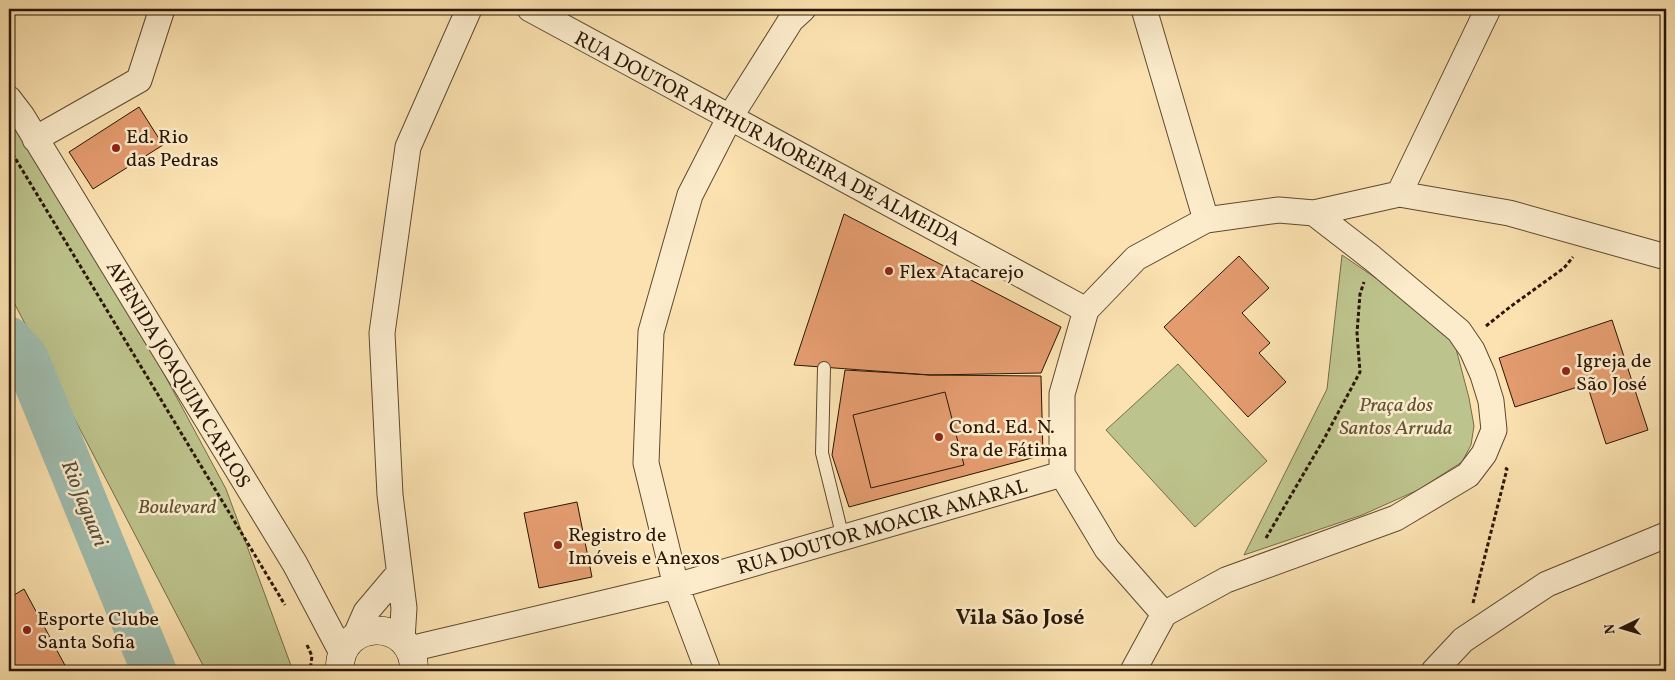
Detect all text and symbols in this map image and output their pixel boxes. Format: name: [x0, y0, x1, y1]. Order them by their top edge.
street label: RUA DOUTOR ARTHUR MOREIRA DE ALMEIDA: [569, 25, 965, 254]
place label: Ed. Rio das Pedras: [126, 124, 219, 175]
marker: Ed. Rio das Pedras: [110, 142, 122, 154]
street label: AVENIDA JOAQUIM CARLOS: [98, 256, 256, 494]
place label: Flex Atacarejo: [899, 259, 1024, 287]
marker: Flex Atacarejo: [883, 265, 895, 277]
place label: Igreja de São José: [1576, 348, 1652, 399]
marker: Igreja de São José: [1560, 365, 1572, 377]
park label: Praça dos Santos Arruda: [1340, 392, 1452, 443]
place label: Cond. Ed. N. Sra de Fátima: [949, 414, 1068, 465]
marker: Cond. Ed. N. Sra de Fátima: [933, 431, 945, 443]
water label: Rio Jaguari: [53, 456, 114, 552]
street label: RUA DOUTOR MOACIR AMARAL: [734, 473, 1031, 583]
park label: Boulevard: [138, 494, 217, 522]
place label: Registro de Imóveis e Anexos: [568, 522, 720, 573]
marker: Registro de Imóveis e Anexos: [552, 539, 564, 551]
north arrow: [1598, 602, 1648, 652]
district label: Vila São José: [955, 603, 1085, 634]
place label: Esporte Clube Santa Sofia: [37, 606, 159, 657]
text: N: [1601, 623, 1620, 635]
marker: Esporte Clube Santa Sofia: [21, 624, 33, 636]

